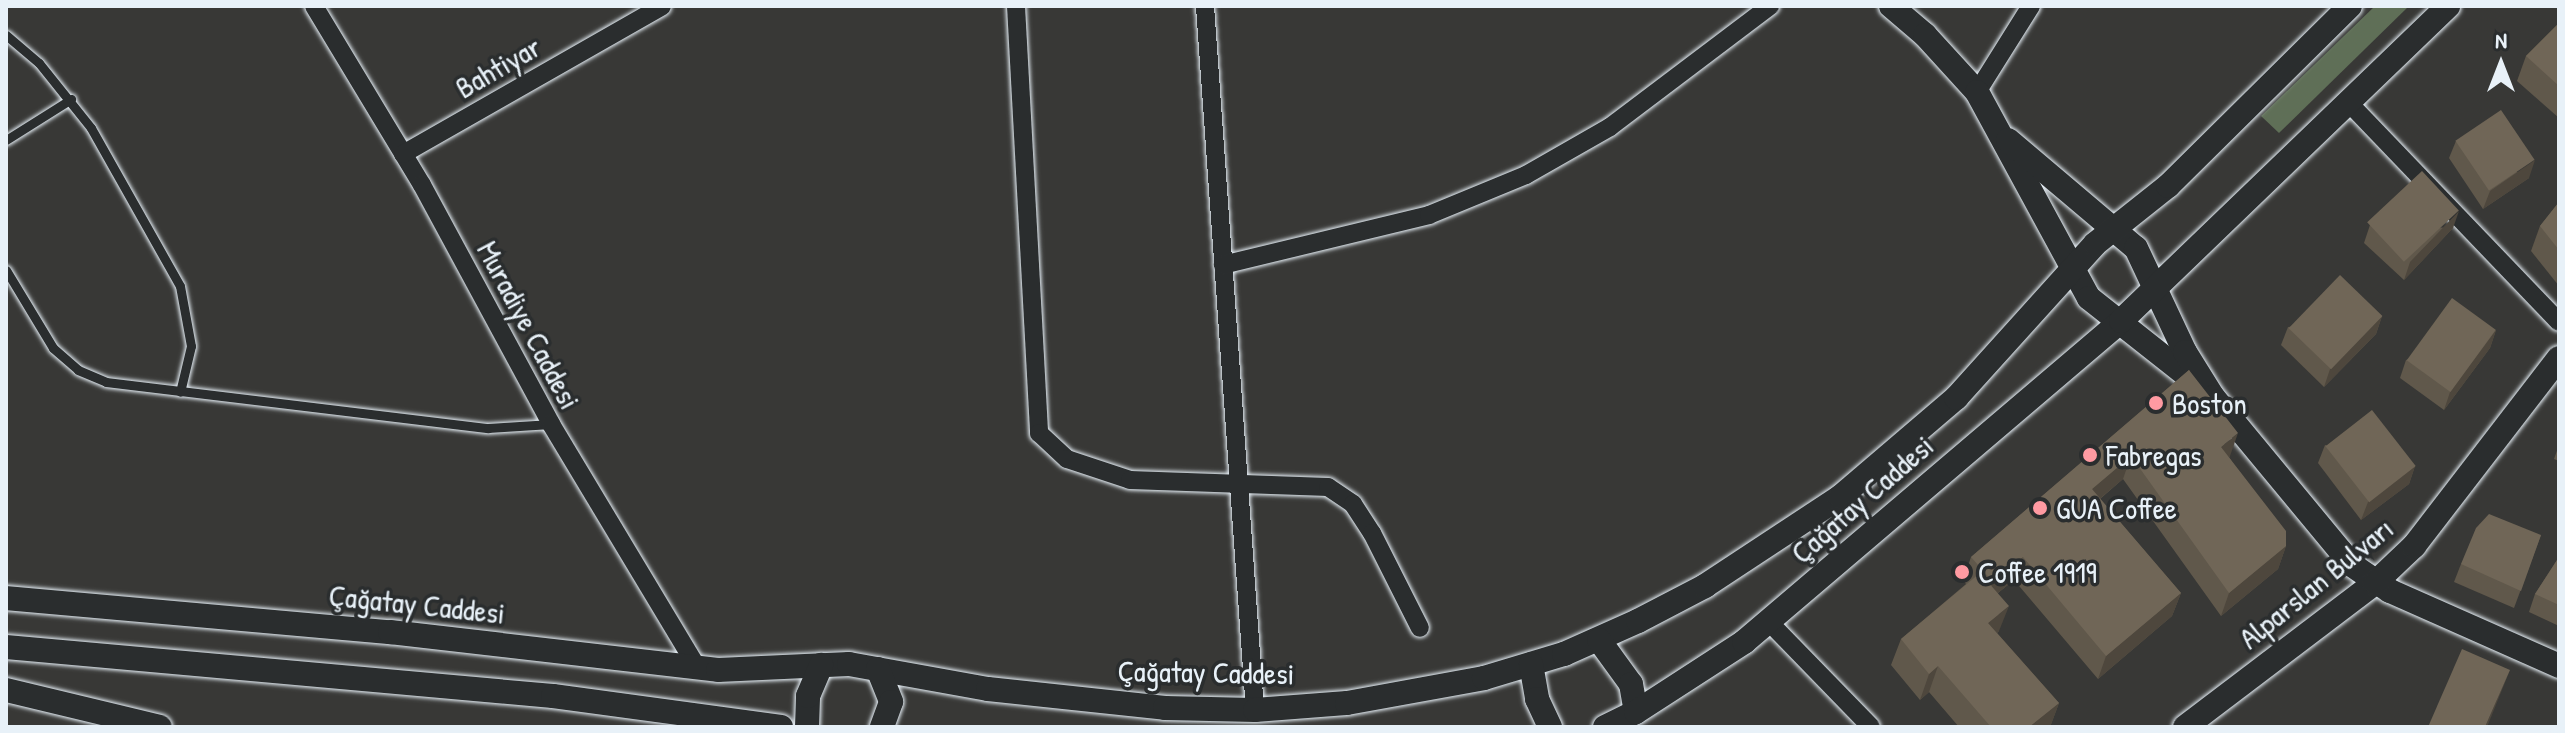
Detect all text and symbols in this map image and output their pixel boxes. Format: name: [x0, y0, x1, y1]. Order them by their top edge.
north arrow: [2461, 24, 2541, 104]
text: N: [2495, 25, 2507, 55]
street label: Bahtiyar: [449, 28, 547, 106]
street label: Muradiye Caddesi: [470, 235, 588, 415]
place label: Boston: [2172, 385, 2247, 421]
marker: Boston: [2147, 394, 2165, 412]
street label: Çağatay Caddesi: [1783, 427, 1941, 571]
place label: Fabregas: [2106, 437, 2202, 473]
marker: Fabregas: [2081, 446, 2099, 464]
place label: GUA Coffee: [2056, 490, 2177, 526]
marker: GUA Coffee: [2031, 499, 2049, 517]
street label: Alparslan Bulvarı: [2232, 510, 2400, 656]
place label: Coffee 1919: [1978, 554, 2097, 590]
marker: Coffee 1919: [1953, 563, 1971, 581]
street label: Çağatay Caddesi: [327, 577, 507, 631]
street label: Çağatay Caddesi: [1117, 652, 1295, 692]

